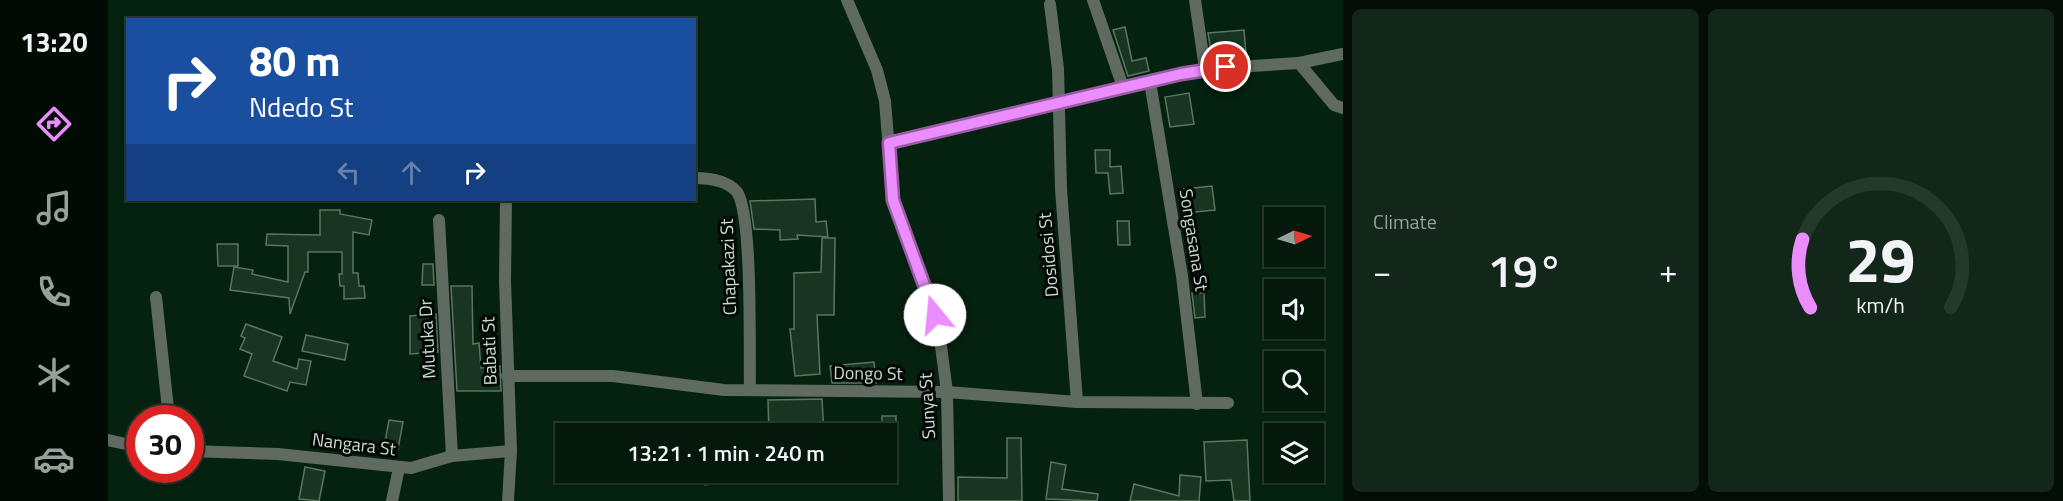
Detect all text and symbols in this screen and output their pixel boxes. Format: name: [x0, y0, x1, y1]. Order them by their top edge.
text: 13:20: [20, 21, 88, 62]
text: 80 m: [249, 28, 341, 92]
pin: [1200, 41, 1251, 92]
icon: right: [150, 42, 228, 120]
icon: arrive: [1209, 50, 1242, 83]
text: Ndedo St: [249, 86, 353, 127]
icon: directions: [33, 103, 75, 145]
icon: left: [332, 156, 365, 189]
icon: ahead: [395, 156, 428, 189]
icon: right: [458, 156, 491, 189]
icon: music: [33, 187, 75, 229]
street label: Songasana St: [1173, 187, 1216, 294]
text: Climate: [1373, 206, 1437, 237]
north arrow: [1264, 207, 1324, 267]
map controls: [1264, 207, 1324, 483]
street label: Dosidosi St: [1031, 211, 1065, 298]
text: 29: [1846, 211, 1916, 306]
street label: Chapakazi St: [713, 218, 743, 316]
text: 19°: [1487, 236, 1563, 304]
text: −: [1373, 246, 1391, 296]
text: +: [1659, 246, 1677, 296]
icon: phone: [33, 271, 75, 313]
button: sound: [1264, 279, 1324, 339]
position arrow: [903, 283, 967, 347]
text: km/h: [1856, 289, 1905, 321]
street label: Mutuka Dr: [411, 298, 443, 380]
street label: Babati St: [474, 316, 504, 386]
button: search: [1264, 351, 1324, 411]
icon: climate: [33, 354, 75, 396]
street label: Dongo St: [833, 359, 904, 387]
street label: Sunya St: [912, 372, 942, 440]
speed limit sign: 30: [126, 405, 204, 483]
button: layers: [1264, 423, 1324, 483]
street label: Nangara St: [311, 425, 398, 463]
text: 13:21 · 1 min · 240 m: [627, 436, 825, 470]
icon: car: [33, 438, 75, 480]

